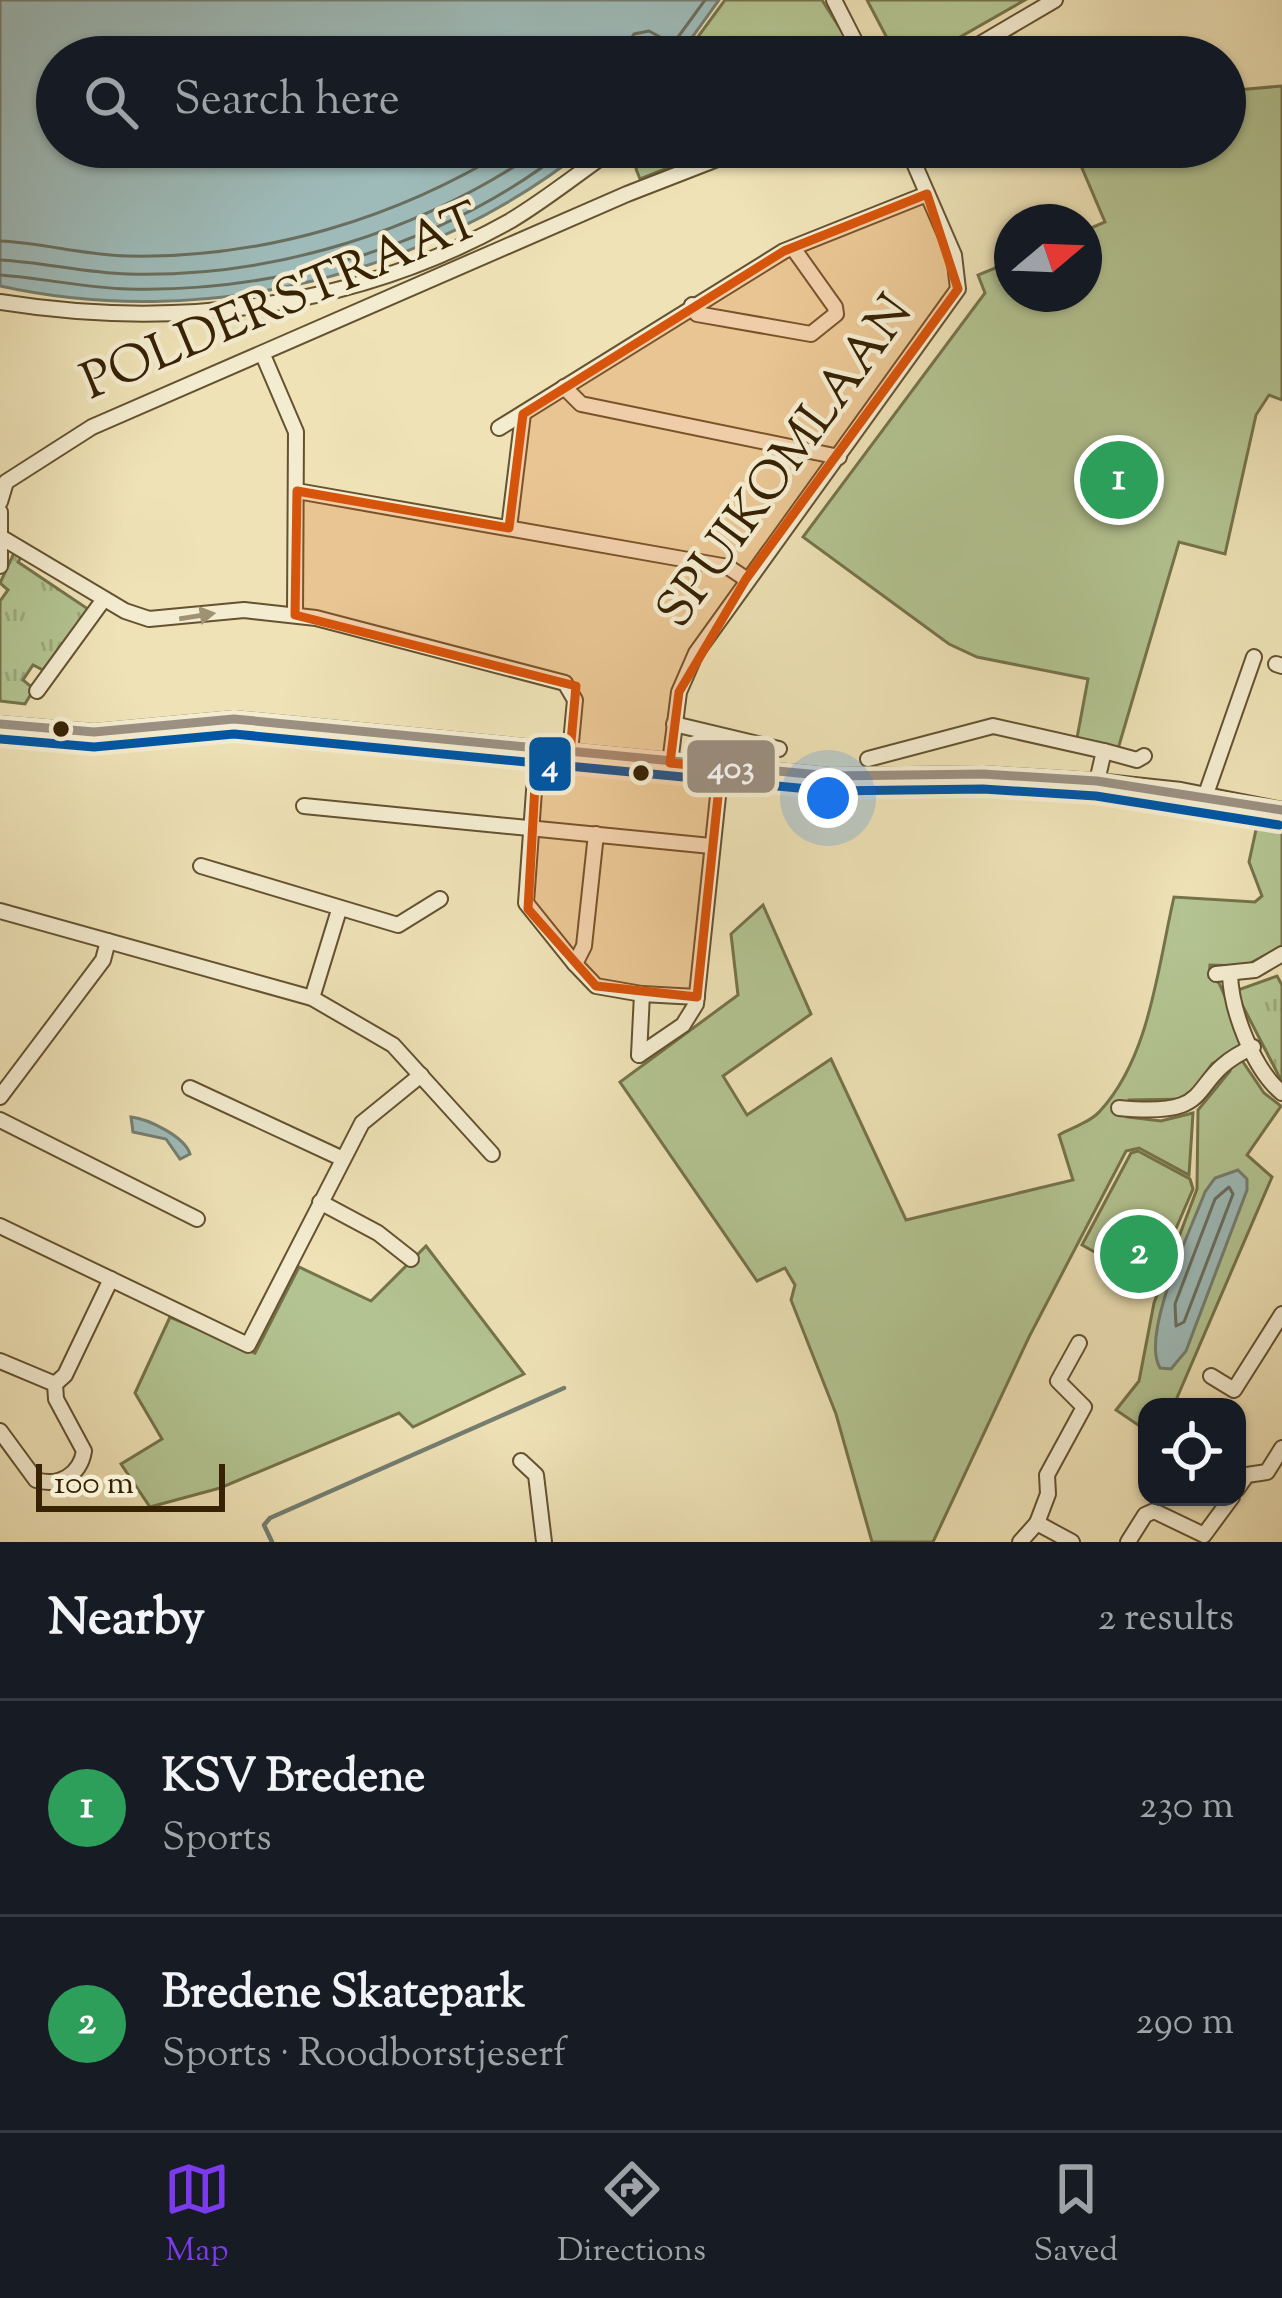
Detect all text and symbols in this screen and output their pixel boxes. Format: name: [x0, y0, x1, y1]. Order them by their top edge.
search box: [36, 36, 1246, 168]
icon: search: [78, 69, 144, 135]
text: Search here: [174, 70, 400, 135]
street label: POLDERSTRAAT: [71, 187, 493, 421]
north arrow: [994, 204, 1102, 312]
street label: SPUIKOMLAAN: [641, 281, 933, 645]
pin: 1: [1080, 435, 1158, 525]
one-way arrow: [179, 606, 216, 625]
unlabelled marker: [50, 718, 72, 740]
line badge: 4: [527, 735, 573, 793]
line badge: 403: [685, 738, 777, 795]
text: 4: [541, 744, 559, 792]
text: 403: [706, 746, 755, 794]
unlabelled marker: [630, 762, 652, 784]
your location: [798, 768, 858, 828]
pin: 2: [1100, 1209, 1178, 1299]
map controls: [1138, 1398, 1246, 1506]
button: locate: [1138, 1398, 1246, 1506]
scale bar: [36, 1458, 225, 1511]
text: 100 m: [54, 1461, 134, 1509]
text: Nearby: [48, 1584, 205, 1657]
text: 2 results: [1098, 1592, 1234, 1648]
text: KSV Bredene: [162, 1747, 425, 1812]
text: 1: [80, 1780, 94, 1836]
text: 230 m: [1139, 1780, 1234, 1836]
text: Sports: [162, 1812, 272, 1868]
text: Bredene Skatepark: [162, 1963, 525, 2028]
text: 2: [78, 1996, 96, 2052]
text: 290 m: [1136, 1996, 1234, 2052]
text: Sports · Roodborstjeserf: [162, 2028, 566, 2084]
tab: Map: [164, 2156, 230, 2276]
tab: Directions: [557, 2156, 706, 2276]
tab: Saved: [1034, 2156, 1118, 2276]

